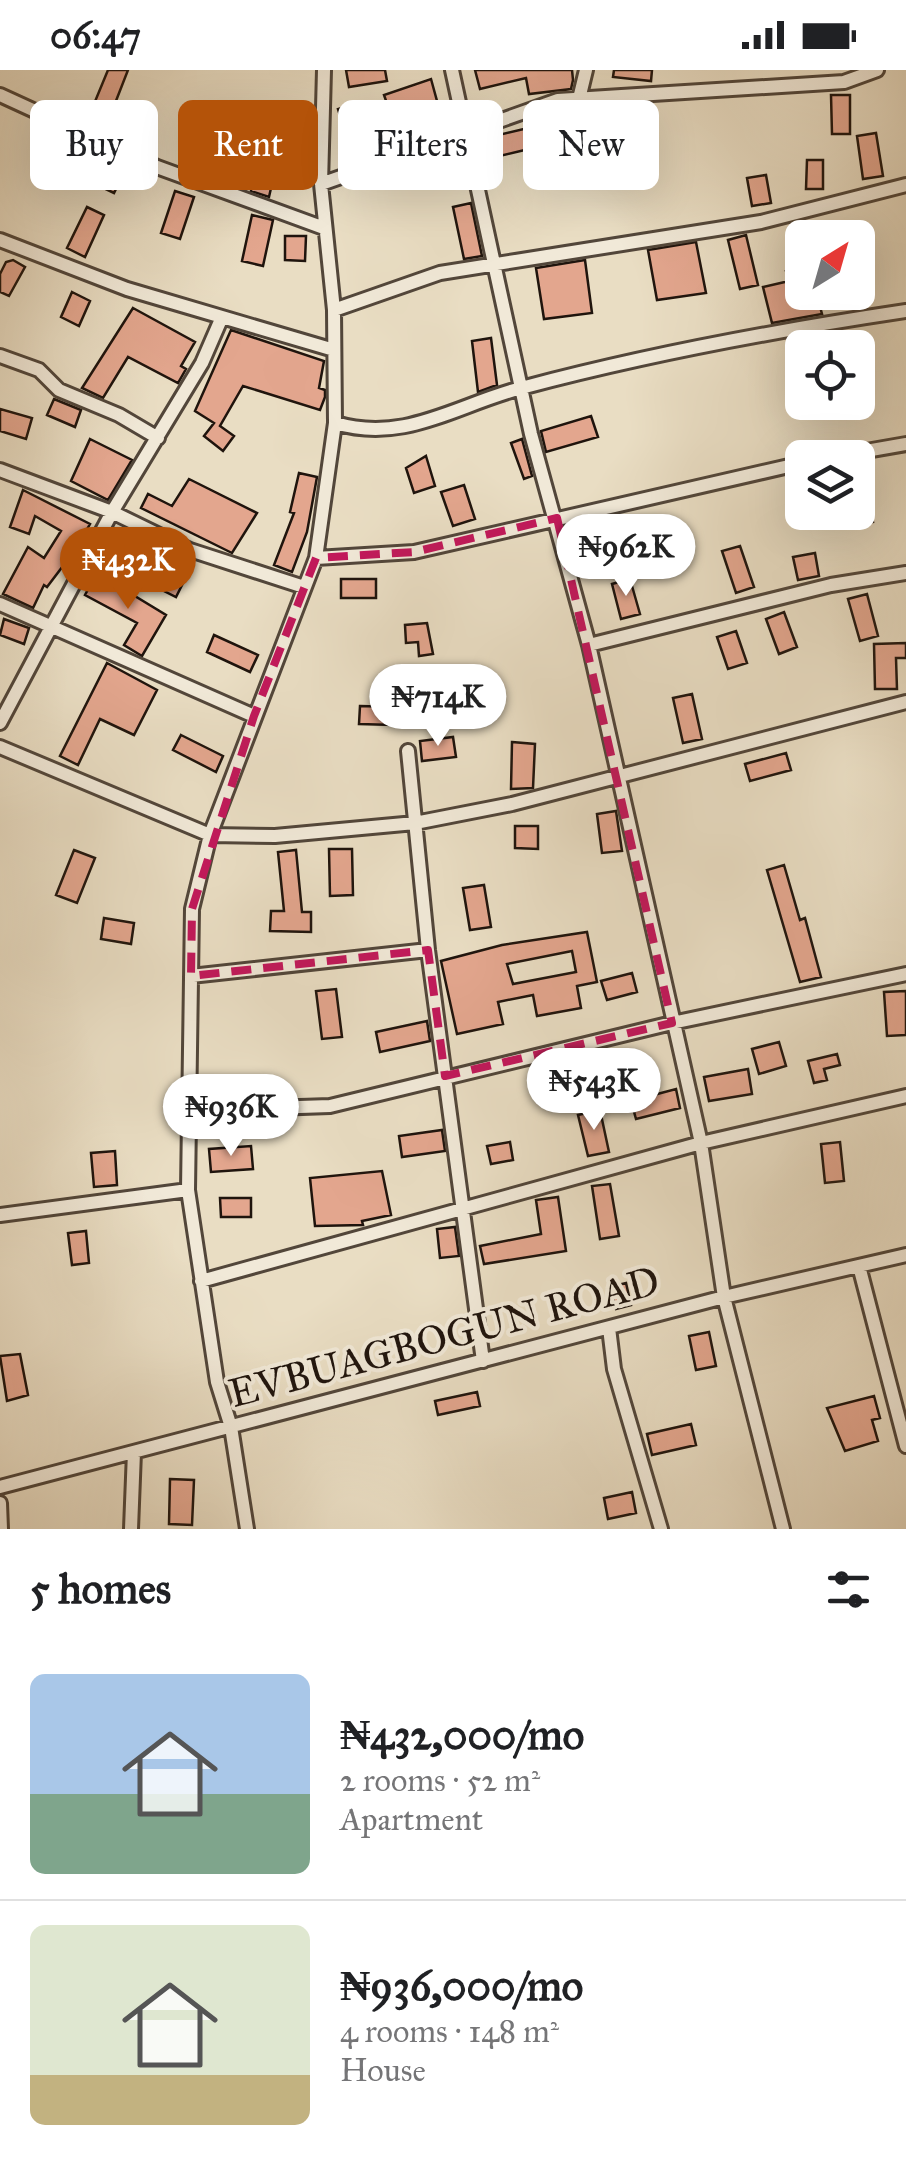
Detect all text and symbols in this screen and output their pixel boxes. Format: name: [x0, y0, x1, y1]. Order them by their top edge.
text: 06:47: [50, 12, 141, 58]
chip: Buy: [30, 100, 158, 190]
chip: Rent: [178, 100, 318, 190]
chip: Filters: [338, 100, 503, 190]
chip: New: [523, 100, 659, 190]
north arrow: [785, 220, 875, 310]
map controls: [785, 220, 875, 530]
button: locate: [785, 330, 875, 420]
button: layers: [785, 440, 875, 530]
pin: ₦962K: [556, 514, 696, 599]
pin: ₦432K: [58, 527, 198, 612]
text: ₦962K: [578, 527, 674, 566]
text: ₦432K: [82, 540, 174, 579]
pin: ₦714K: [368, 664, 508, 749]
text: ₦714K: [391, 677, 485, 716]
pin: ₦543K: [524, 1048, 664, 1133]
text: ₦543K: [549, 1061, 639, 1100]
pin: ₦936K: [161, 1074, 301, 1159]
text: ₦936K: [185, 1087, 277, 1126]
street label: EVBUAGBOGUN ROAD: [223, 1256, 665, 1418]
icon: filters: [821, 1562, 876, 1617]
text: 5 homes: [30, 1563, 171, 1615]
text: ₦432,000/mo: [340, 1709, 584, 1761]
icon: home: [110, 1714, 230, 1834]
text: 2 rooms · 52 m²: [340, 1761, 540, 1800]
text: Apartment: [340, 1800, 483, 1839]
text: ₦936,000/mo: [340, 1960, 583, 2012]
icon: home: [110, 1965, 230, 2085]
text: 4 rooms · 148 m²: [340, 2012, 559, 2051]
text: House: [340, 2051, 426, 2090]

